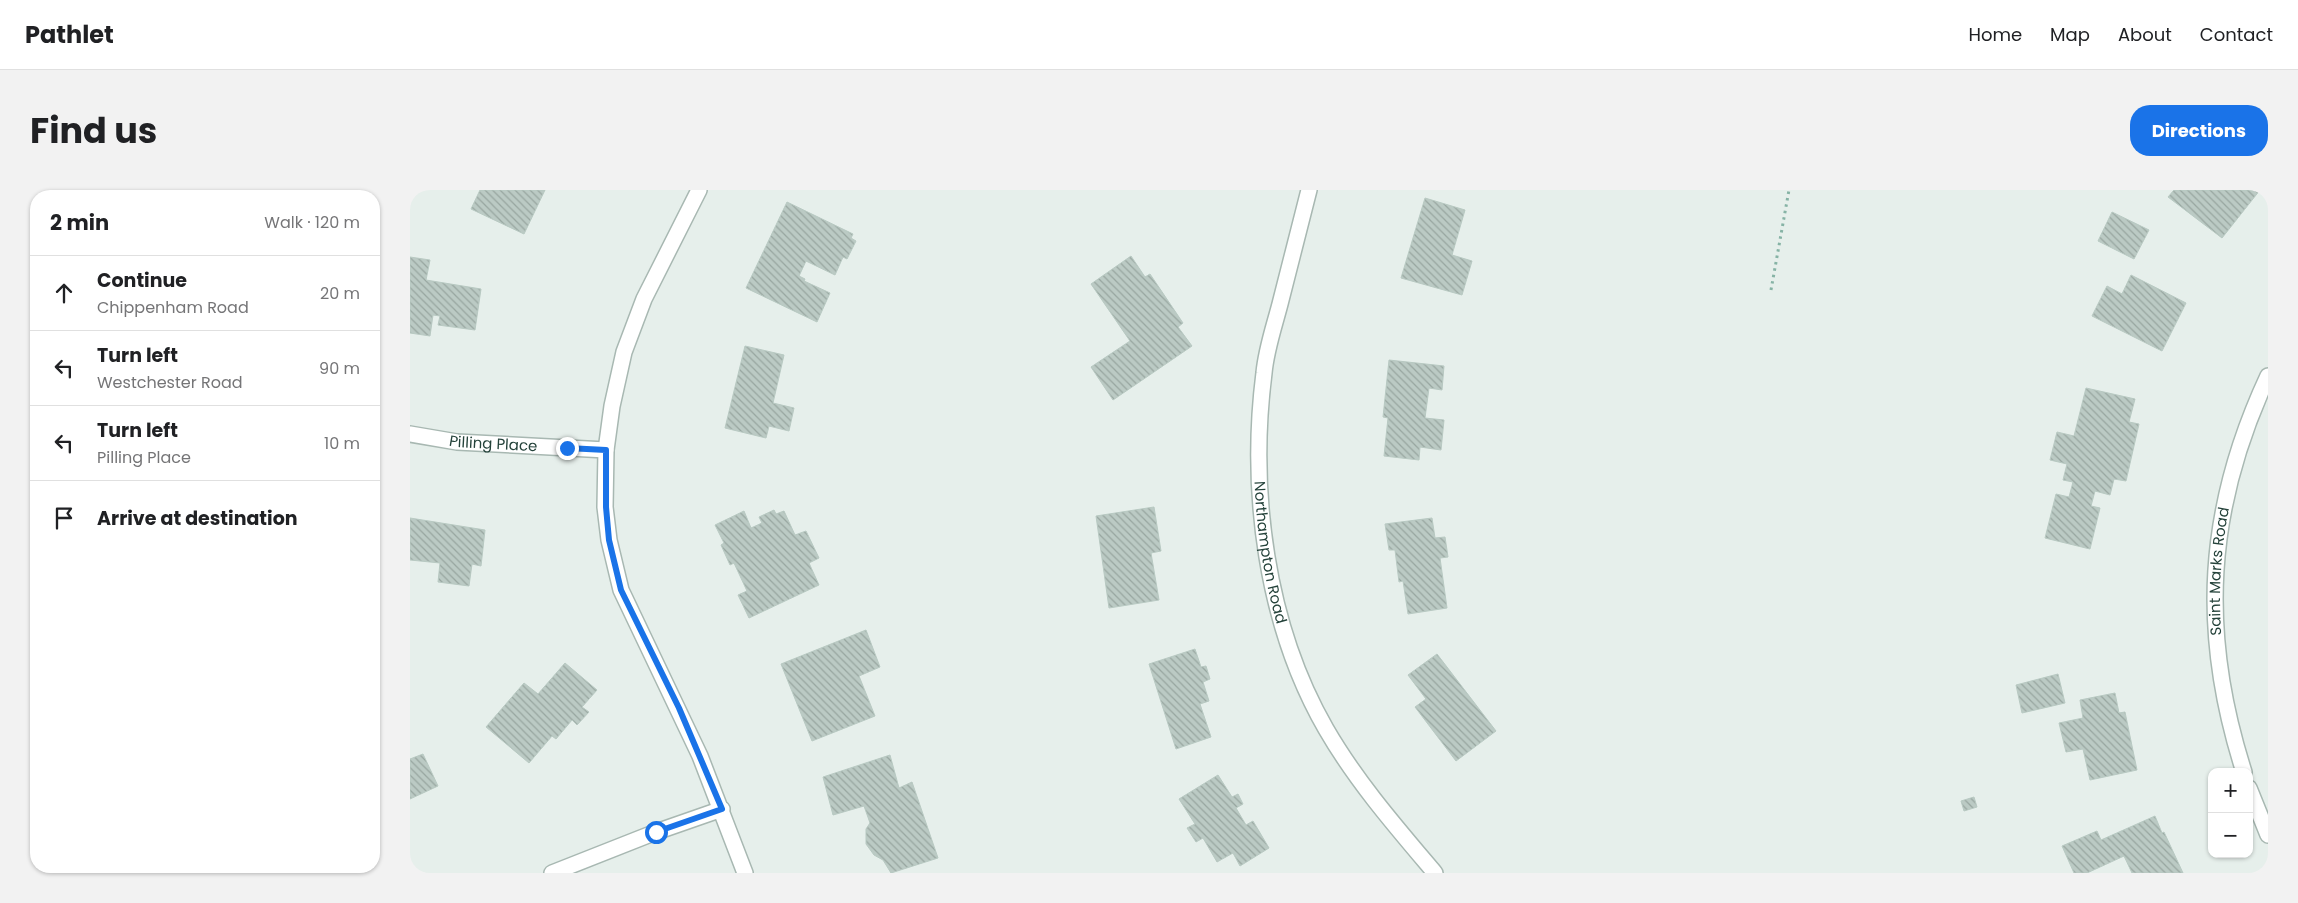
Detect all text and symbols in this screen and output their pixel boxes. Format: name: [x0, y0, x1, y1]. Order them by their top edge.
text: Pathlet: [25, 18, 114, 51]
text: Home: [1968, 22, 2022, 47]
text: Map: [2050, 22, 2090, 47]
text: About: [2118, 22, 2172, 47]
text: Contact: [2200, 22, 2273, 47]
button: Directions: [2130, 105, 2268, 156]
text: Find us: [30, 106, 157, 155]
text: 2 min: [50, 208, 109, 237]
text: Walk · 120 m: [264, 211, 360, 234]
text: Continue: [97, 267, 187, 294]
icon: ahead: [50, 279, 78, 307]
text: 20 m: [320, 282, 360, 305]
text: Chippenham Road: [97, 296, 249, 319]
text: Turn left: [97, 342, 178, 369]
icon: left: [50, 354, 78, 382]
text: 90 m: [319, 357, 360, 380]
text: Westchester Road: [97, 371, 243, 394]
text: Turn left: [97, 417, 178, 444]
icon: left: [50, 429, 78, 457]
street label: Pilling Place: [448, 430, 538, 456]
text: 10 m: [324, 432, 360, 455]
route end: [556, 437, 579, 460]
text: Pilling Place: [97, 446, 191, 469]
street label: Northampton Road: [1249, 481, 1292, 626]
icon: arrive: [50, 504, 78, 532]
text: Arrive at destination: [97, 505, 298, 532]
street label: Saint Marks Road: [2204, 505, 2234, 636]
map controls: [2208, 768, 2253, 858]
button: +: [2208, 768, 2253, 813]
button: −: [2208, 813, 2253, 858]
route start: [645, 821, 668, 844]

